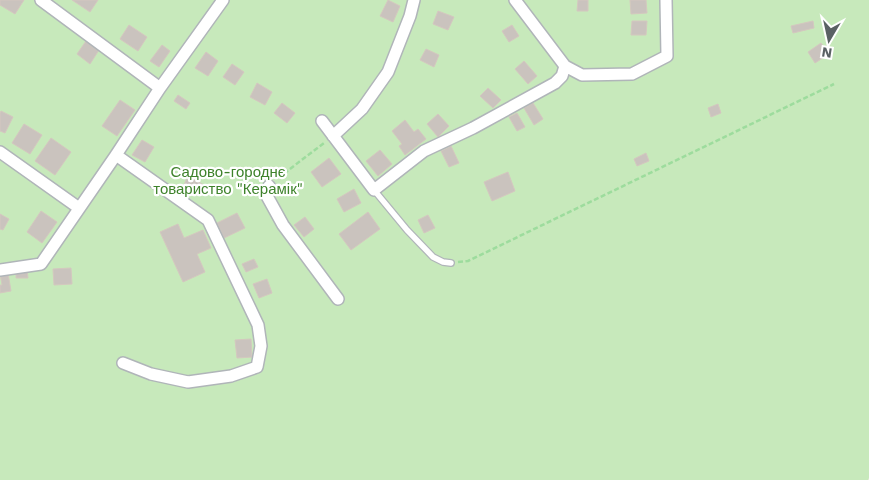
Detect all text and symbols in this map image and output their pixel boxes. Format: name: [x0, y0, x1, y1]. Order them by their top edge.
north arrow: [804, 15, 854, 65]
text: N: [821, 44, 833, 62]
park label: Садово-городнє товариство "Керамік": [153, 163, 303, 198]

